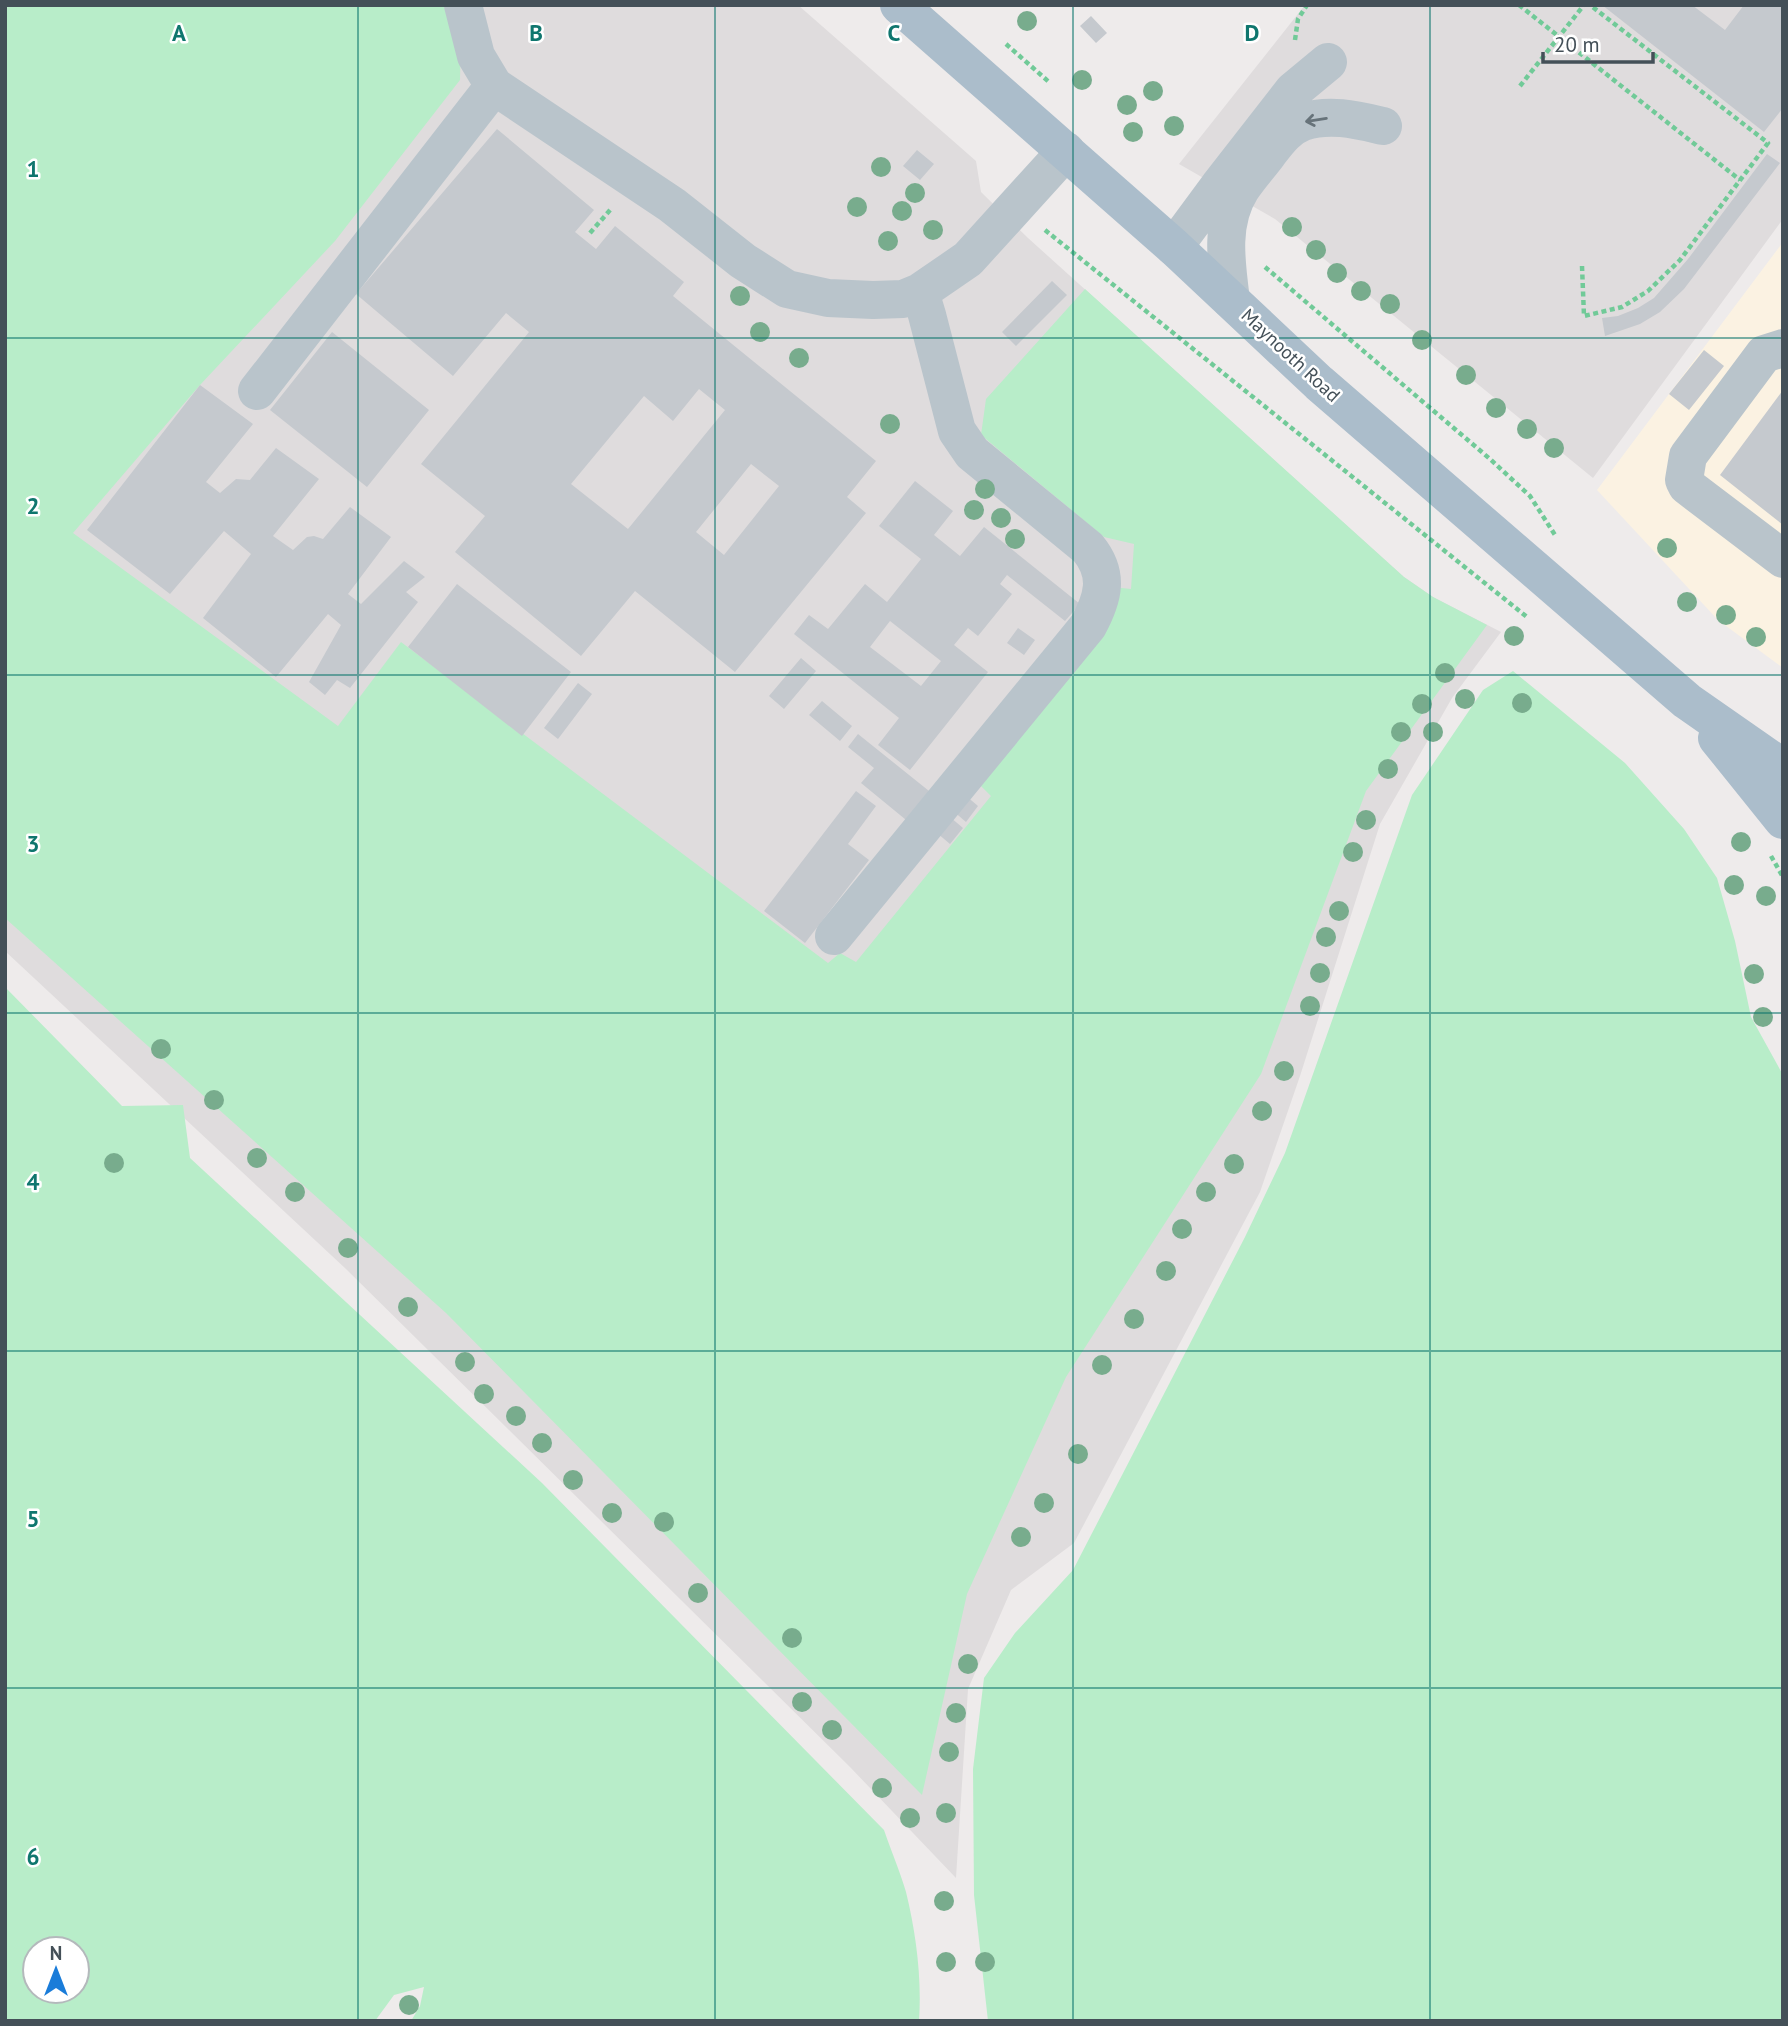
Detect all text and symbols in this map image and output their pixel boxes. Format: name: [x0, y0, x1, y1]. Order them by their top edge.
text: A: [172, 18, 186, 47]
text: B: [529, 18, 543, 47]
text: C: [888, 18, 901, 47]
text: D: [1245, 18, 1259, 47]
scale bar: [1543, 21, 1653, 65]
text: 20 m: [1554, 31, 1600, 58]
one-way arrow: [1305, 114, 1328, 127]
text: 1: [26, 154, 40, 183]
street label: Maynooth Road: [1237, 303, 1345, 407]
text: 2: [26, 491, 40, 520]
text: 3: [26, 829, 40, 858]
text: 4: [26, 1167, 40, 1196]
text: 5: [26, 1504, 40, 1533]
text: 6: [26, 1842, 40, 1871]
north arrow: [21, 1935, 91, 2005]
text: N: [50, 1941, 62, 1965]

